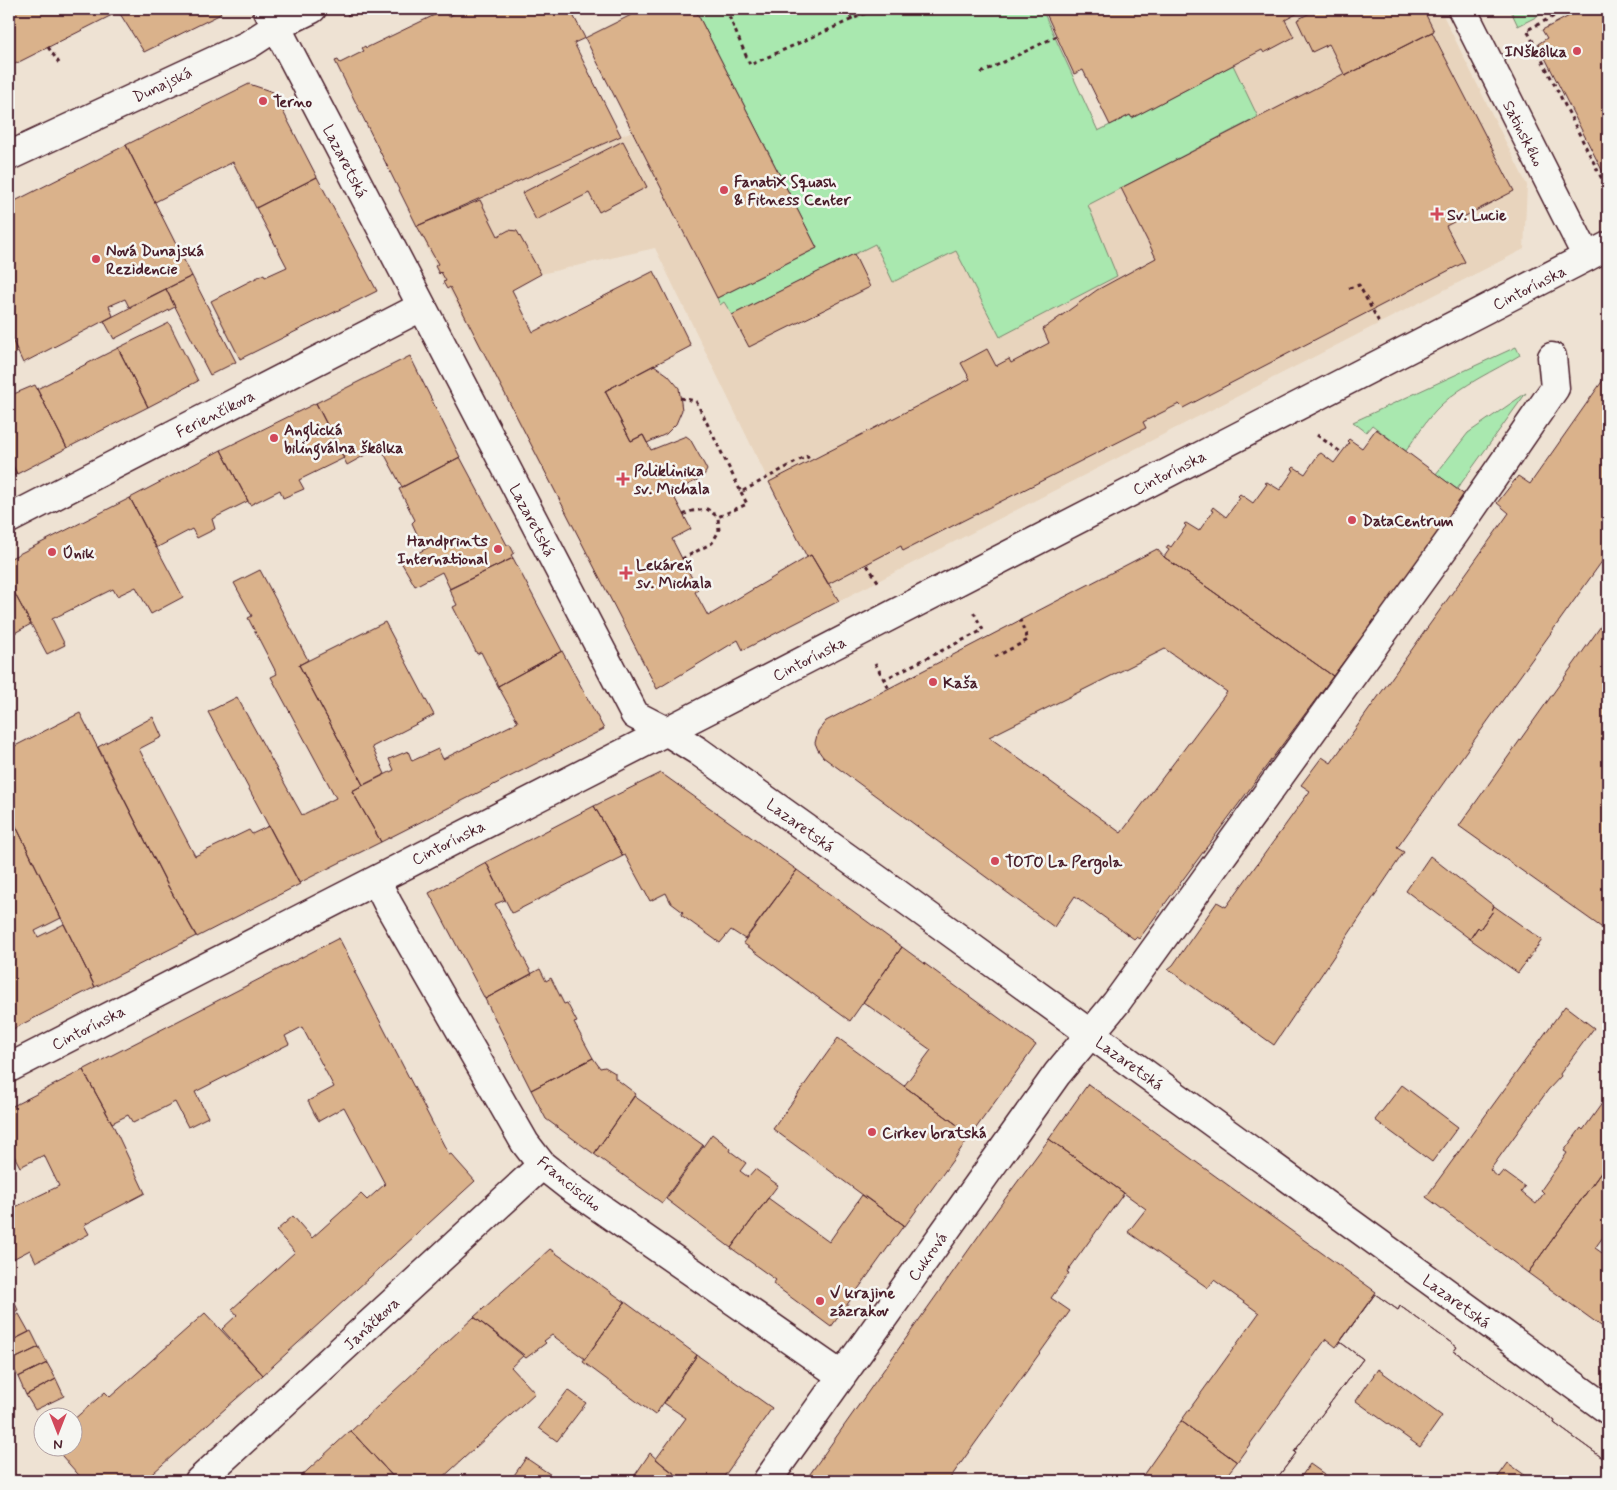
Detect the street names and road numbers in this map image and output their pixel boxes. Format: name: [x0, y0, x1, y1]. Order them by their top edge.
street label: Dunajská: [130, 63, 196, 108]
street label: Satinského: [1497, 97, 1548, 170]
street label: Lazaretská: [317, 121, 372, 202]
street label: Cintorínska: [1489, 261, 1570, 316]
street label: Ferienčíkova: [172, 385, 259, 443]
street label: Cintorínska: [1129, 446, 1210, 501]
street label: Lazaretská: [504, 481, 560, 561]
street label: Cintorínska: [769, 632, 850, 687]
street label: Lazaretská: [762, 794, 839, 858]
street label: Cintorínska: [408, 816, 489, 871]
street label: Cintorínska: [48, 1001, 129, 1056]
street label: Lazaretská: [1091, 1032, 1168, 1096]
street label: Francisciho: [533, 1152, 606, 1217]
street label: Cukrová: [904, 1228, 953, 1286]
street label: Lazaretská: [1418, 1270, 1495, 1334]
street label: Janáčkova: [339, 1293, 405, 1355]

